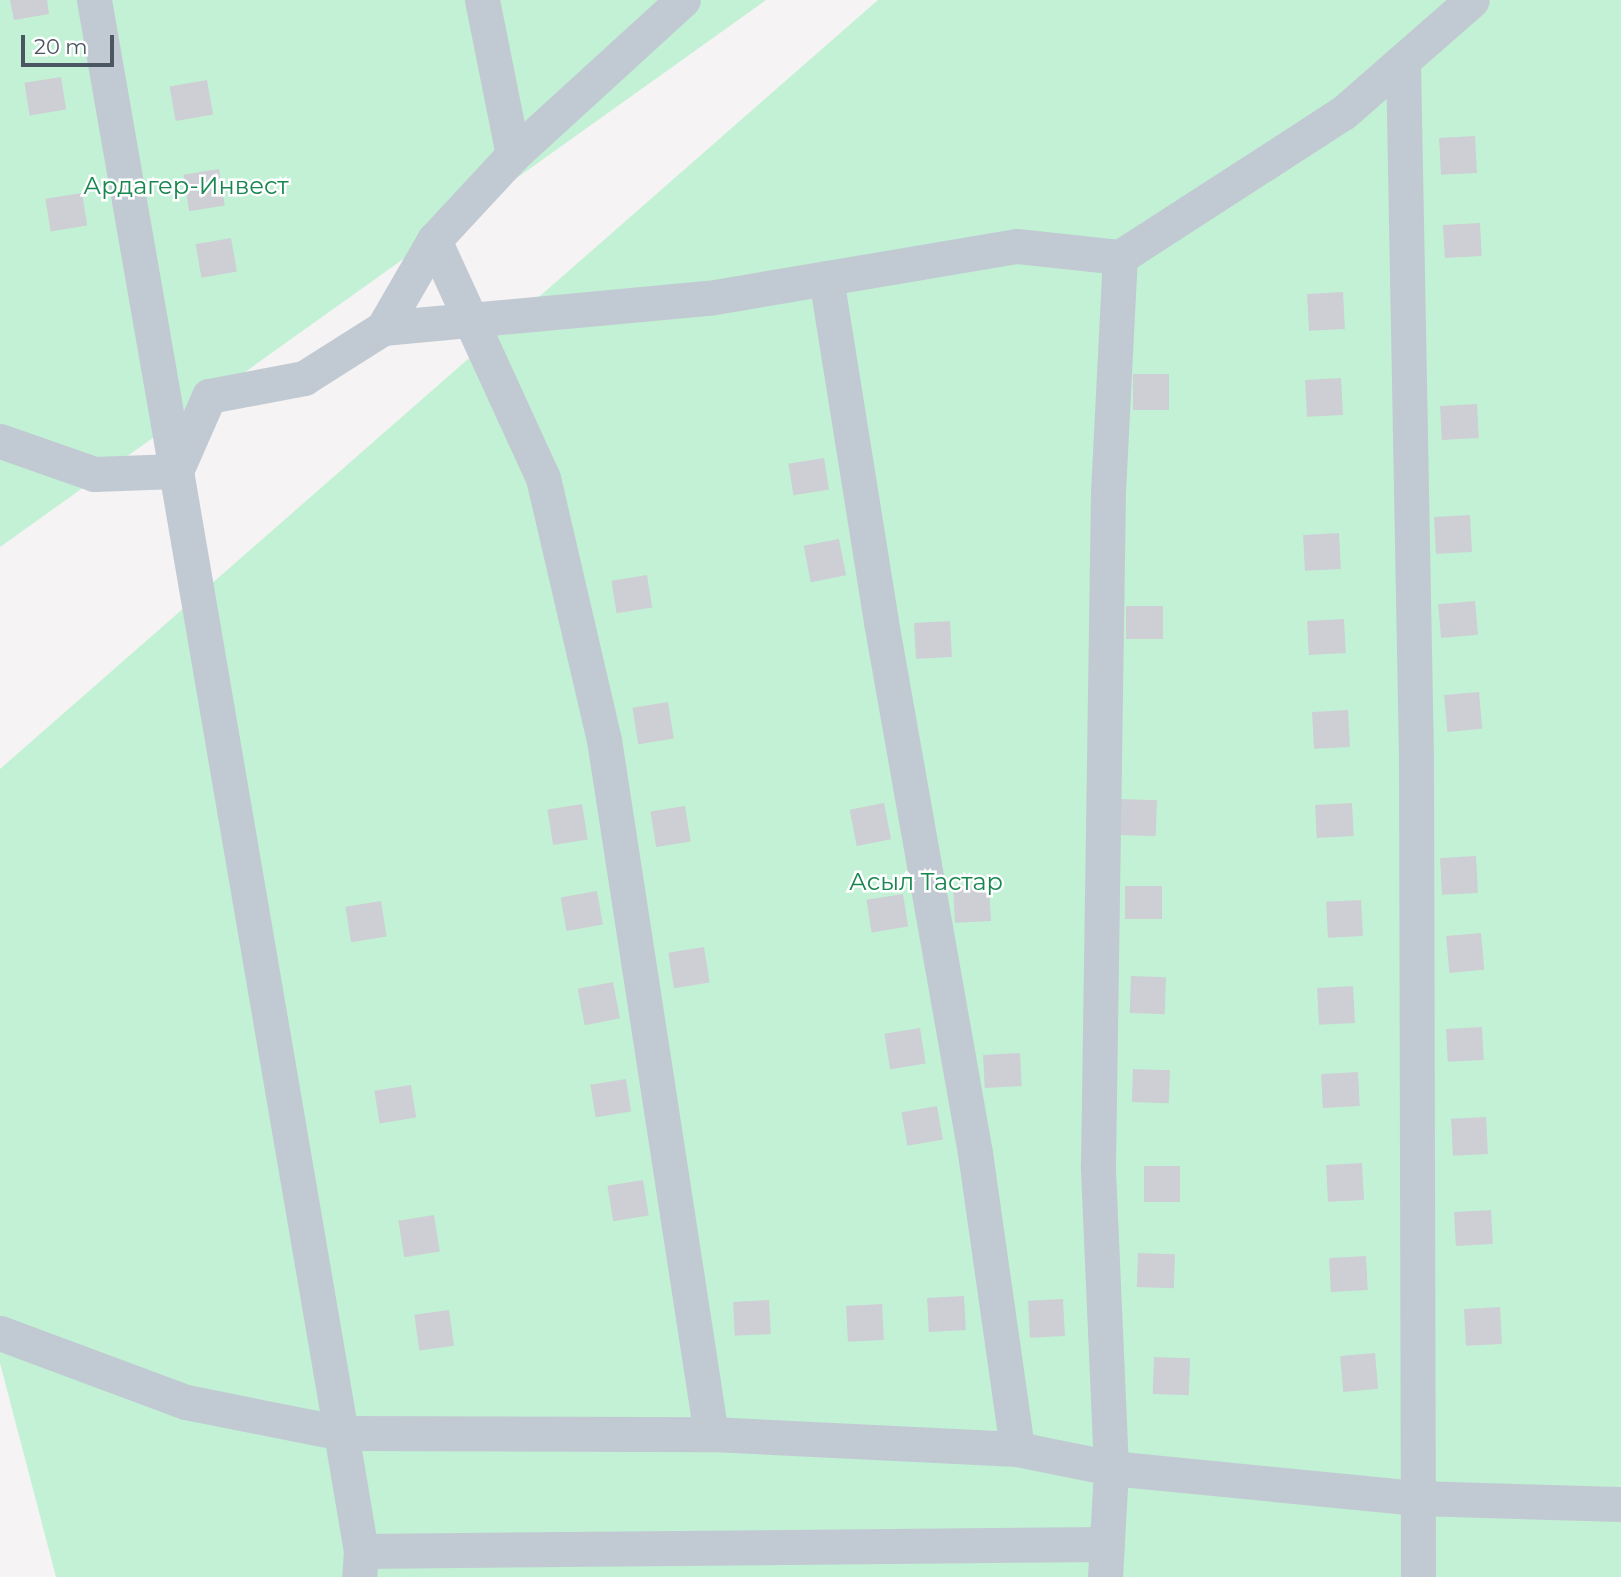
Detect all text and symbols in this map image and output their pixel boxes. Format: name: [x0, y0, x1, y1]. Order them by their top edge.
scale bar: [24, 21, 117, 65]
text: 20 m: [34, 34, 88, 59]
park label: Ардагер-Инвест: [83, 172, 289, 200]
park label: Асыл Тастар: [849, 868, 1003, 896]

